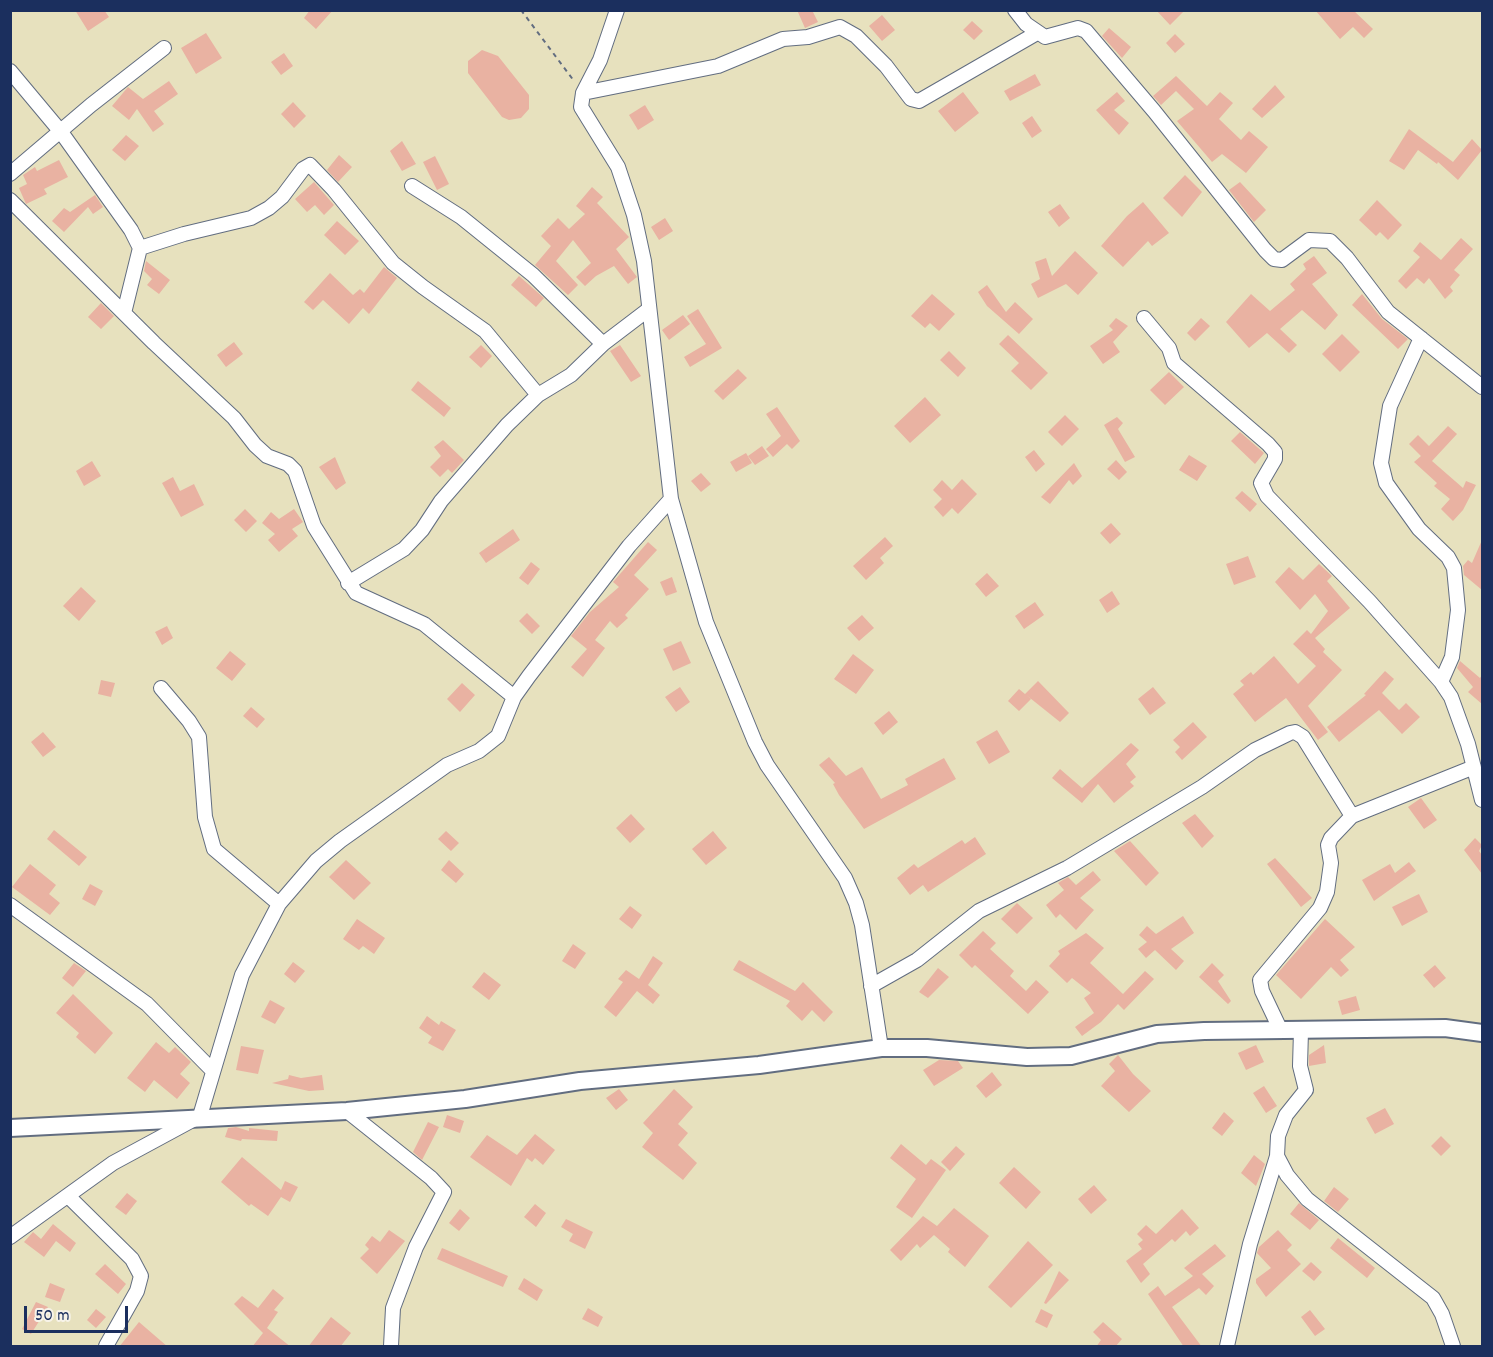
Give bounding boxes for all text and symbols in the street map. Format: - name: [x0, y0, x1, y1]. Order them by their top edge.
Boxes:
- scale bar: [27, 1294, 130, 1332]
- text: 50 m: [35, 1304, 70, 1329]

